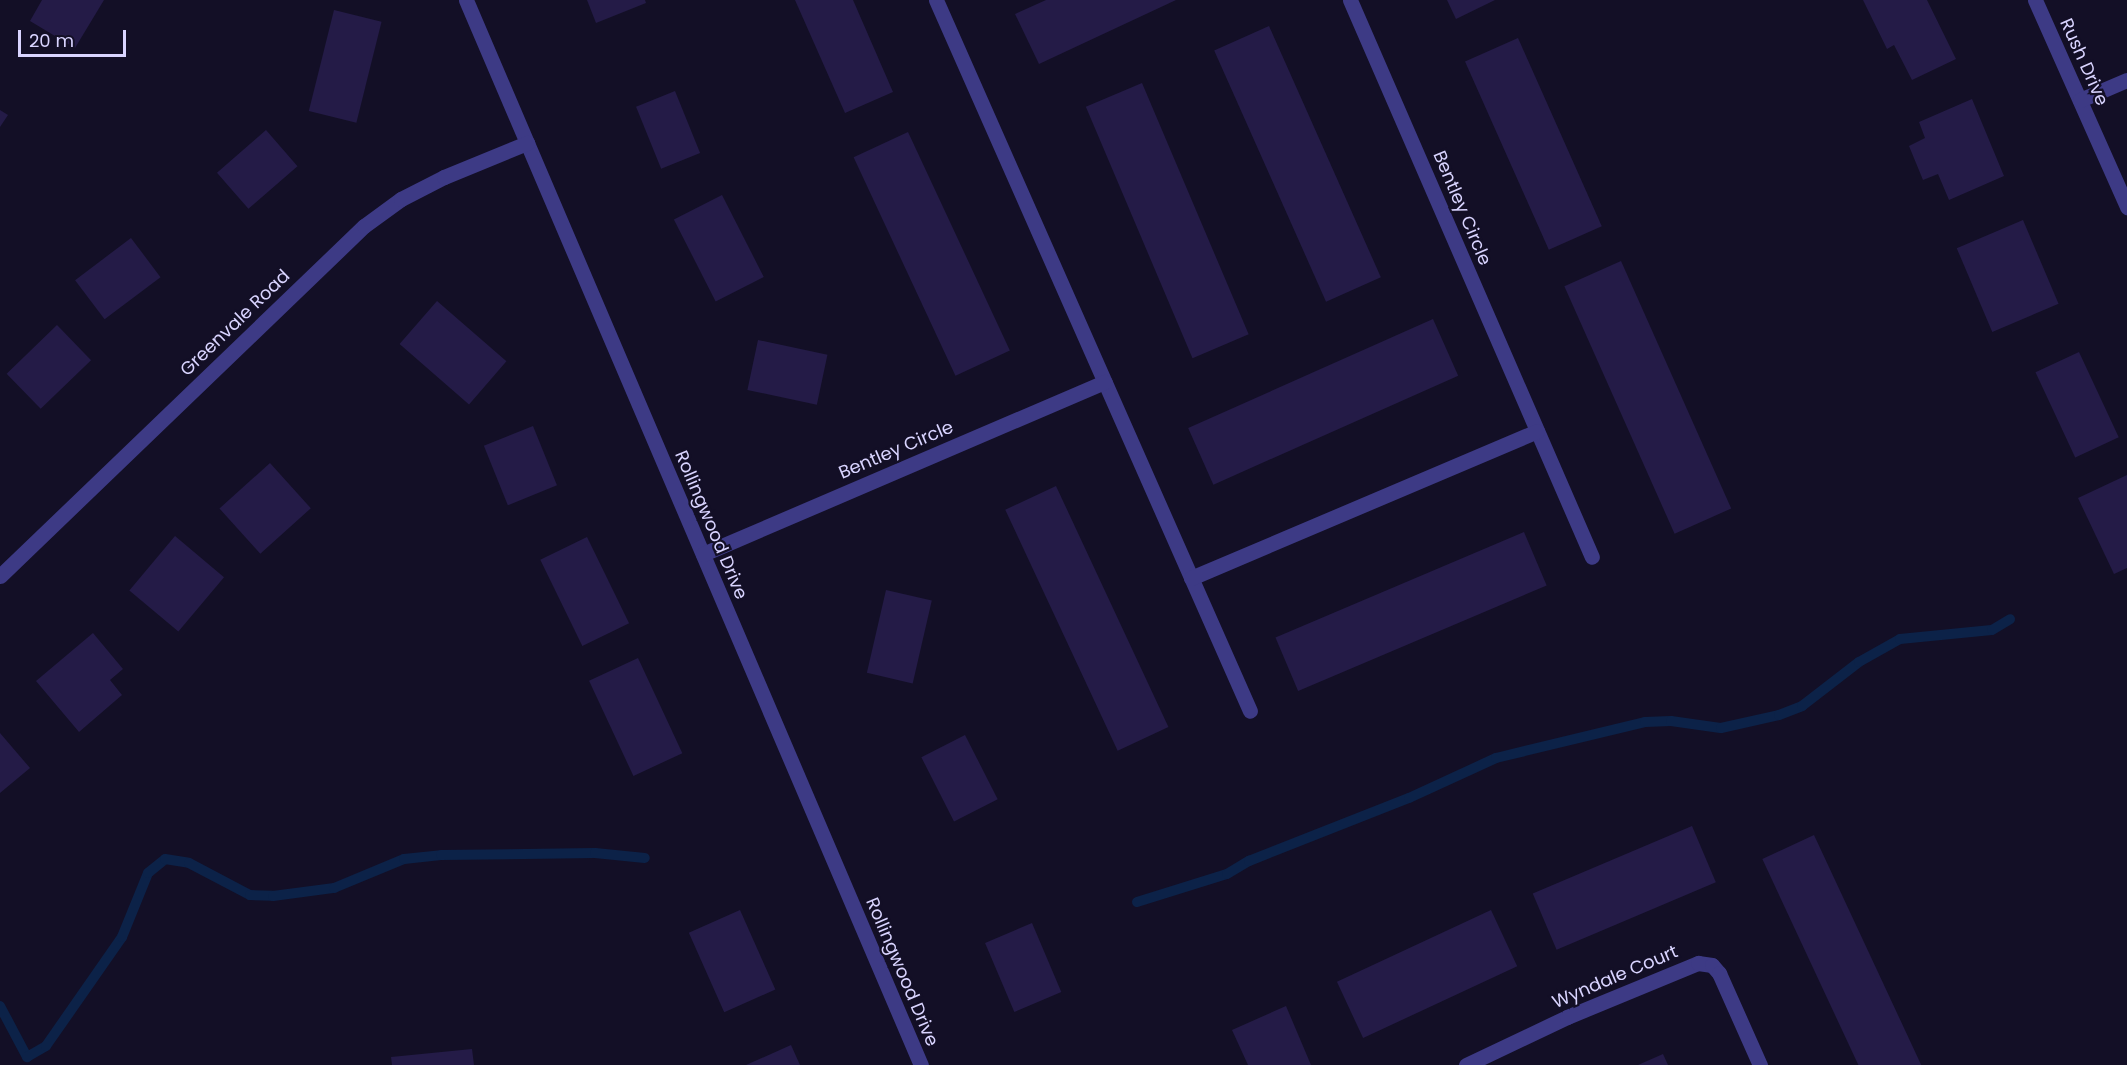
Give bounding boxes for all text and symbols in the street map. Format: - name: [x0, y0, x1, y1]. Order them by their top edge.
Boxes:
- street label: Rush Drive: [2055, 15, 2113, 109]
- scale bar: [21, 18, 129, 56]
- text: 20 m: [29, 28, 74, 53]
- street label: Bentley Circle: [1428, 147, 1496, 269]
- street label: Greenvale Road: [176, 265, 294, 381]
- street label: Bentley Circle: [835, 416, 957, 484]
- street label: Rollingwood Drive: [670, 447, 752, 603]
- street label: Rollingwood Drive: [861, 894, 943, 1050]
- street label: Wyndale Court: [1549, 941, 1681, 1013]

